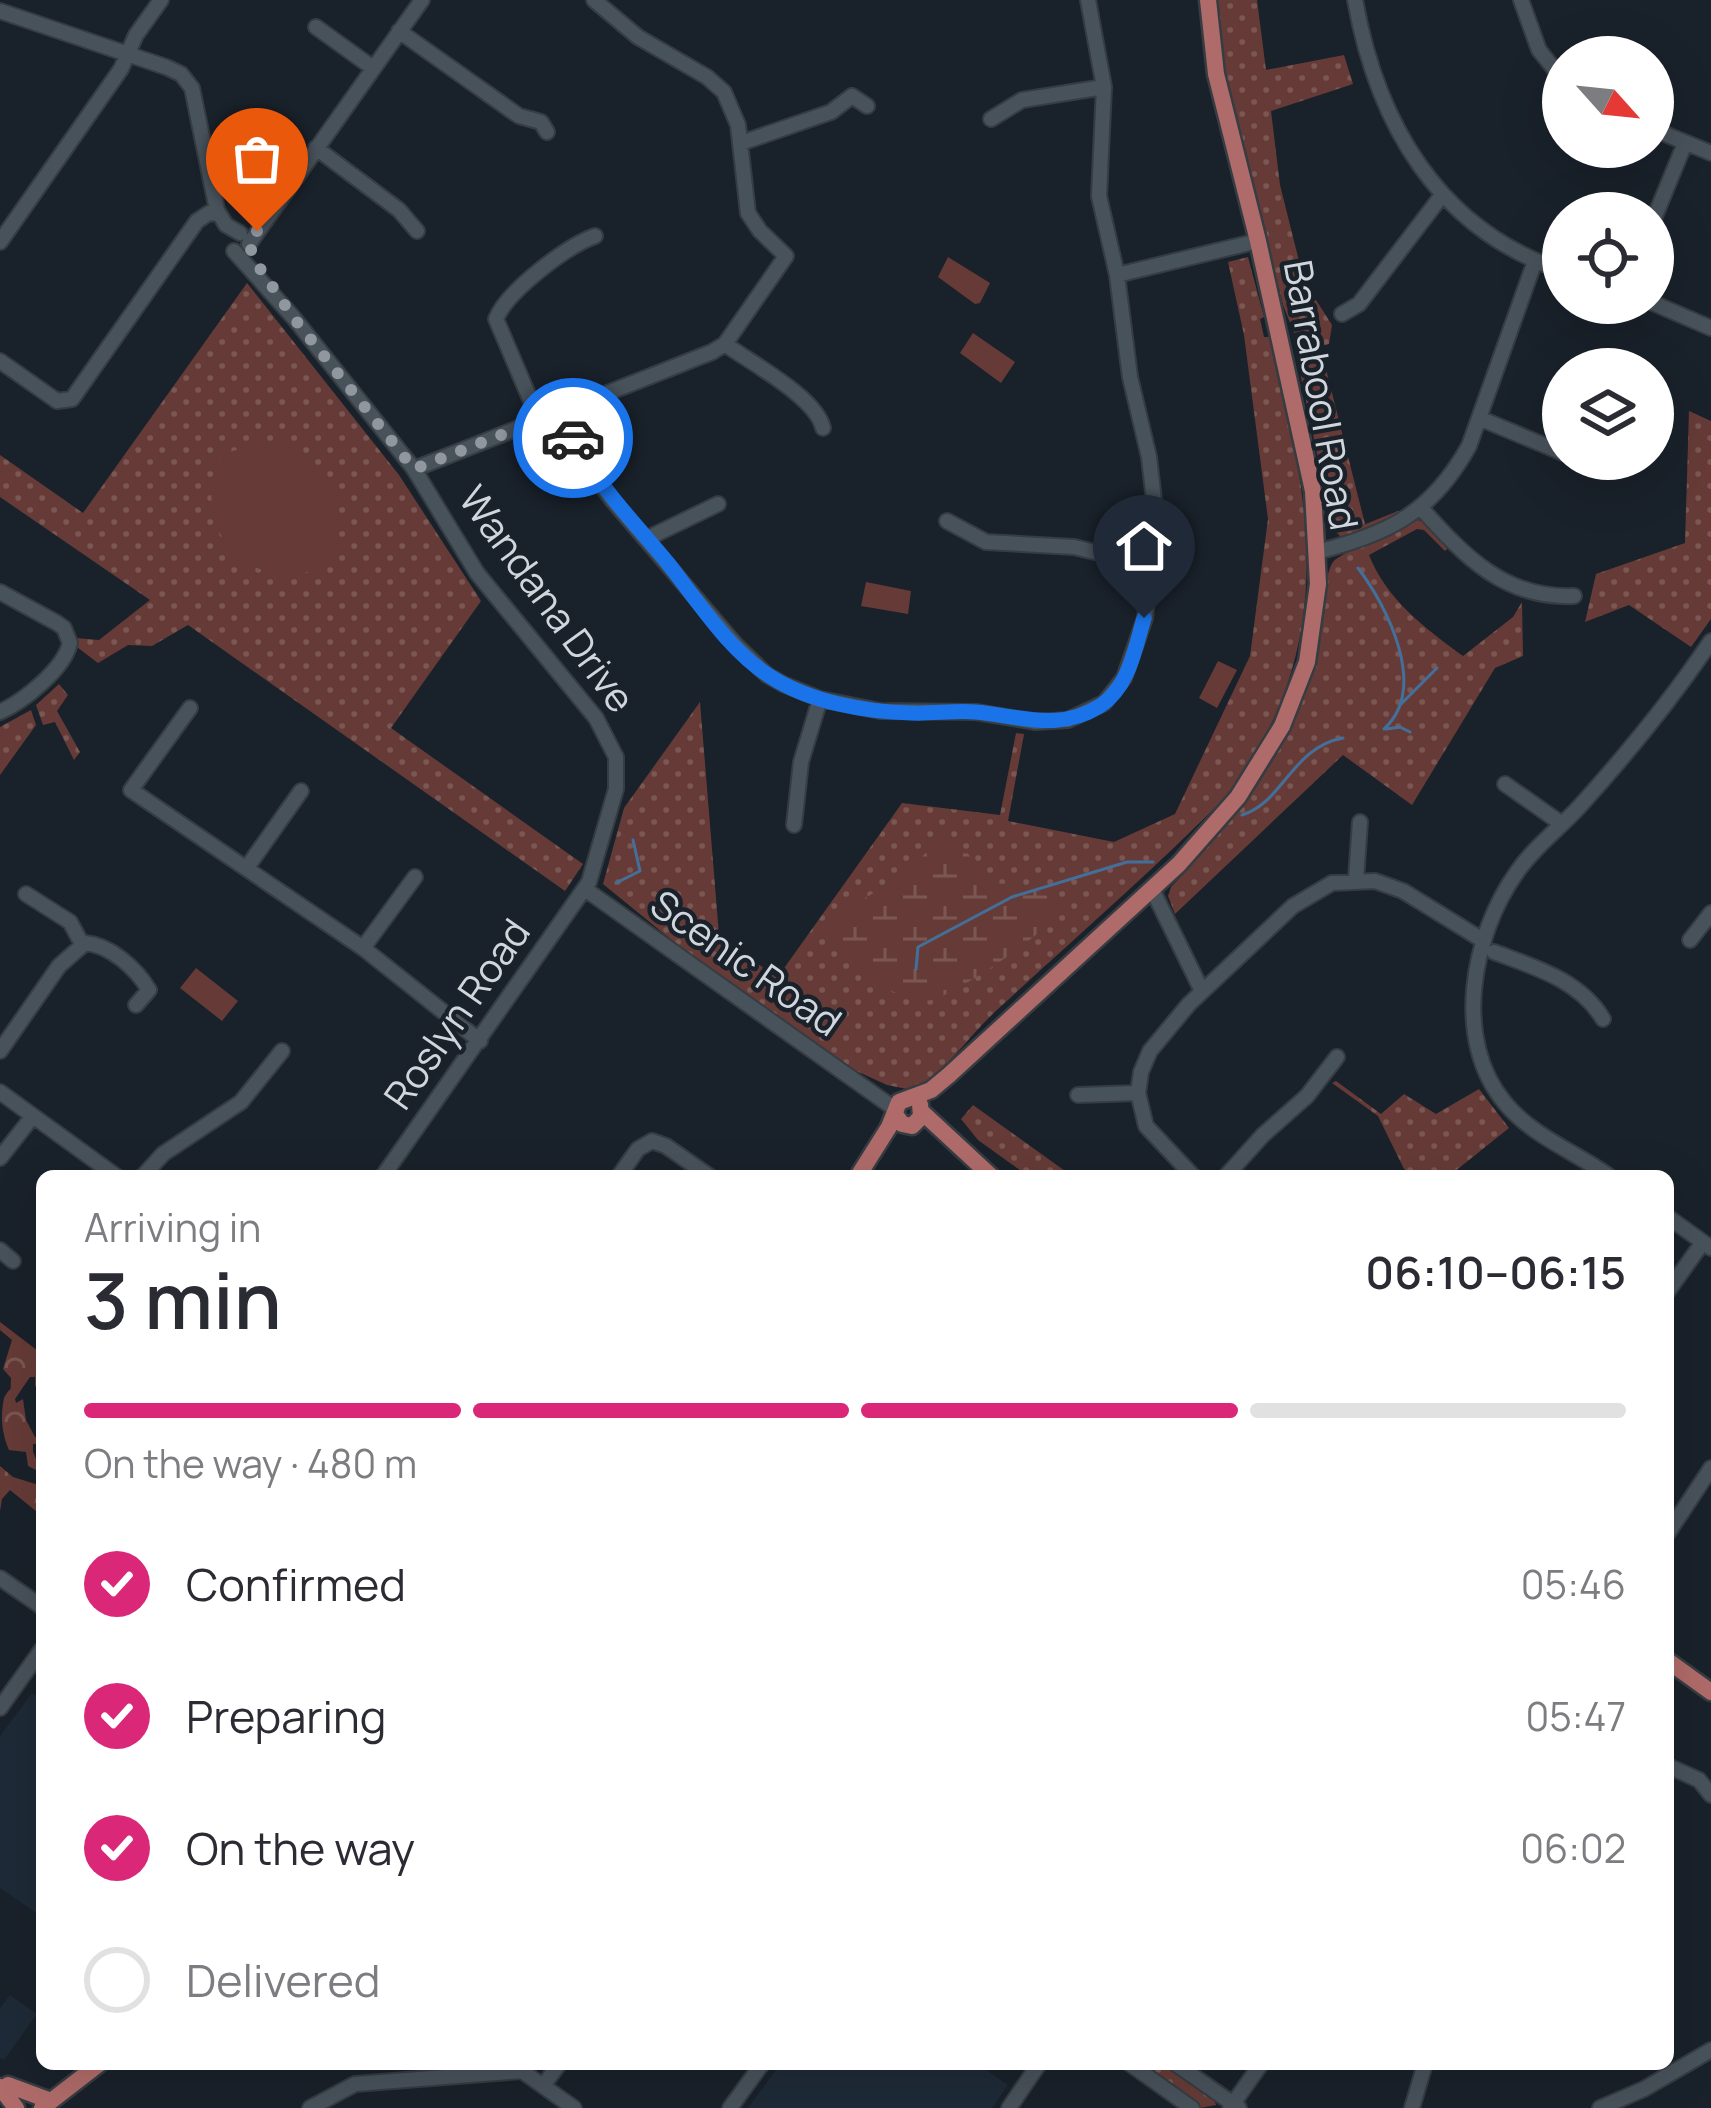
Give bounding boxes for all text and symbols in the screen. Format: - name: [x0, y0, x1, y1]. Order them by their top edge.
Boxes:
- north arrow: [1542, 36, 1674, 168]
- map controls: [1542, 36, 1674, 480]
- pin: [206, 108, 308, 231]
- icon: bag: [224, 126, 290, 192]
- button: locate: [1542, 192, 1674, 324]
- street label: Barrabool Road: [1272, 256, 1372, 534]
- button: layers: [1542, 348, 1674, 480]
- courier: [513, 378, 633, 498]
- icon: car: [540, 405, 606, 471]
- street label: Wandana Drive: [447, 474, 648, 723]
- pin: [1093, 495, 1195, 618]
- icon: home: [1111, 513, 1177, 579]
- street label: Scenic Road: [640, 877, 853, 1048]
- street label: Roslyn Road: [371, 907, 542, 1119]
- text: Arriving in: [84, 1200, 261, 1254]
- text: 06:10–06:15: [1365, 1241, 1626, 1303]
- text: 3 min: [84, 1246, 282, 1352]
- text: On the way · 480 m: [84, 1436, 417, 1490]
- icon: check: [84, 1551, 150, 1617]
- text: Confirmed: [186, 1553, 406, 1615]
- text: 05:46: [1521, 1557, 1626, 1611]
- icon: check: [84, 1683, 150, 1749]
- text: Preparing: [186, 1685, 386, 1747]
- text: 05:47: [1525, 1689, 1626, 1743]
- icon: check: [84, 1815, 150, 1881]
- text: On the way: [186, 1817, 415, 1879]
- text: 06:02: [1520, 1821, 1626, 1875]
- text: Delivered: [186, 1949, 381, 2011]

